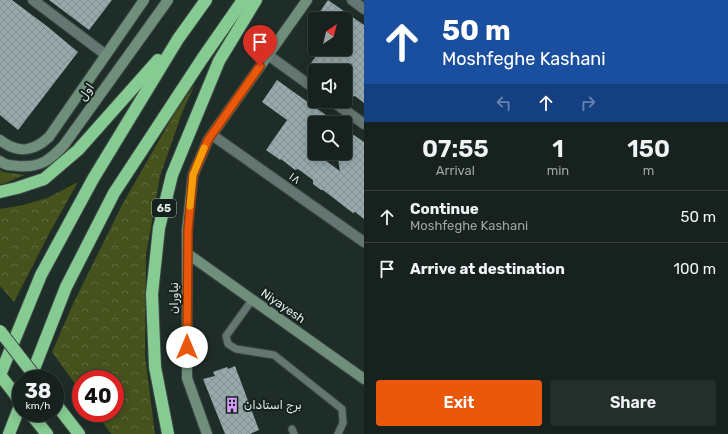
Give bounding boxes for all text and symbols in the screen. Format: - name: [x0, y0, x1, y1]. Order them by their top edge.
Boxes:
- north arrow: [308, 12, 352, 56]
- map controls: [308, 12, 352, 160]
- text: 50 m: [442, 14, 511, 47]
- icon: ahead: [376, 16, 428, 68]
- pin: [243, 25, 277, 66]
- icon: arrive: [249, 31, 271, 53]
- text: Moshfeghe Kashani: [442, 48, 606, 70]
- button: sound: [308, 64, 352, 108]
- street label: اول: [75, 81, 98, 104]
- icon: left: [493, 92, 515, 114]
- icon: ahead: [535, 92, 557, 114]
- icon: right: [577, 92, 599, 114]
- button: search: [308, 116, 352, 160]
- text: 07:55: [422, 135, 489, 163]
- text: 1: [552, 135, 564, 163]
- text: 150: [627, 135, 670, 163]
- text: Arrival: [436, 163, 475, 178]
- text: min: [547, 163, 569, 178]
- text: m: [643, 163, 654, 178]
- street label: ۱۸: [286, 169, 304, 187]
- road number: 65: [152, 199, 176, 217]
- text: Continue: [410, 200, 479, 218]
- icon: ahead: [376, 206, 398, 228]
- text: 50 m: [681, 208, 716, 226]
- text: Moshfeghe Kashani: [410, 218, 528, 233]
- icon: arrive: [376, 258, 398, 280]
- text: Arrive at destination: [410, 260, 565, 278]
- text: 100 m: [674, 260, 716, 278]
- street label: نیاوران: [167, 282, 182, 314]
- street label: Niyayesh: [258, 286, 308, 326]
- position arrow: [166, 326, 208, 368]
- speed limit sign: 40: [72, 370, 124, 422]
- text: 38: [25, 379, 51, 403]
- button: Exit: [376, 380, 542, 426]
- button: Share: [550, 380, 716, 426]
- building icon: برج استادان: [223, 396, 241, 414]
- place label: برج استادان: [244, 398, 302, 414]
- text: km/h: [26, 400, 50, 412]

